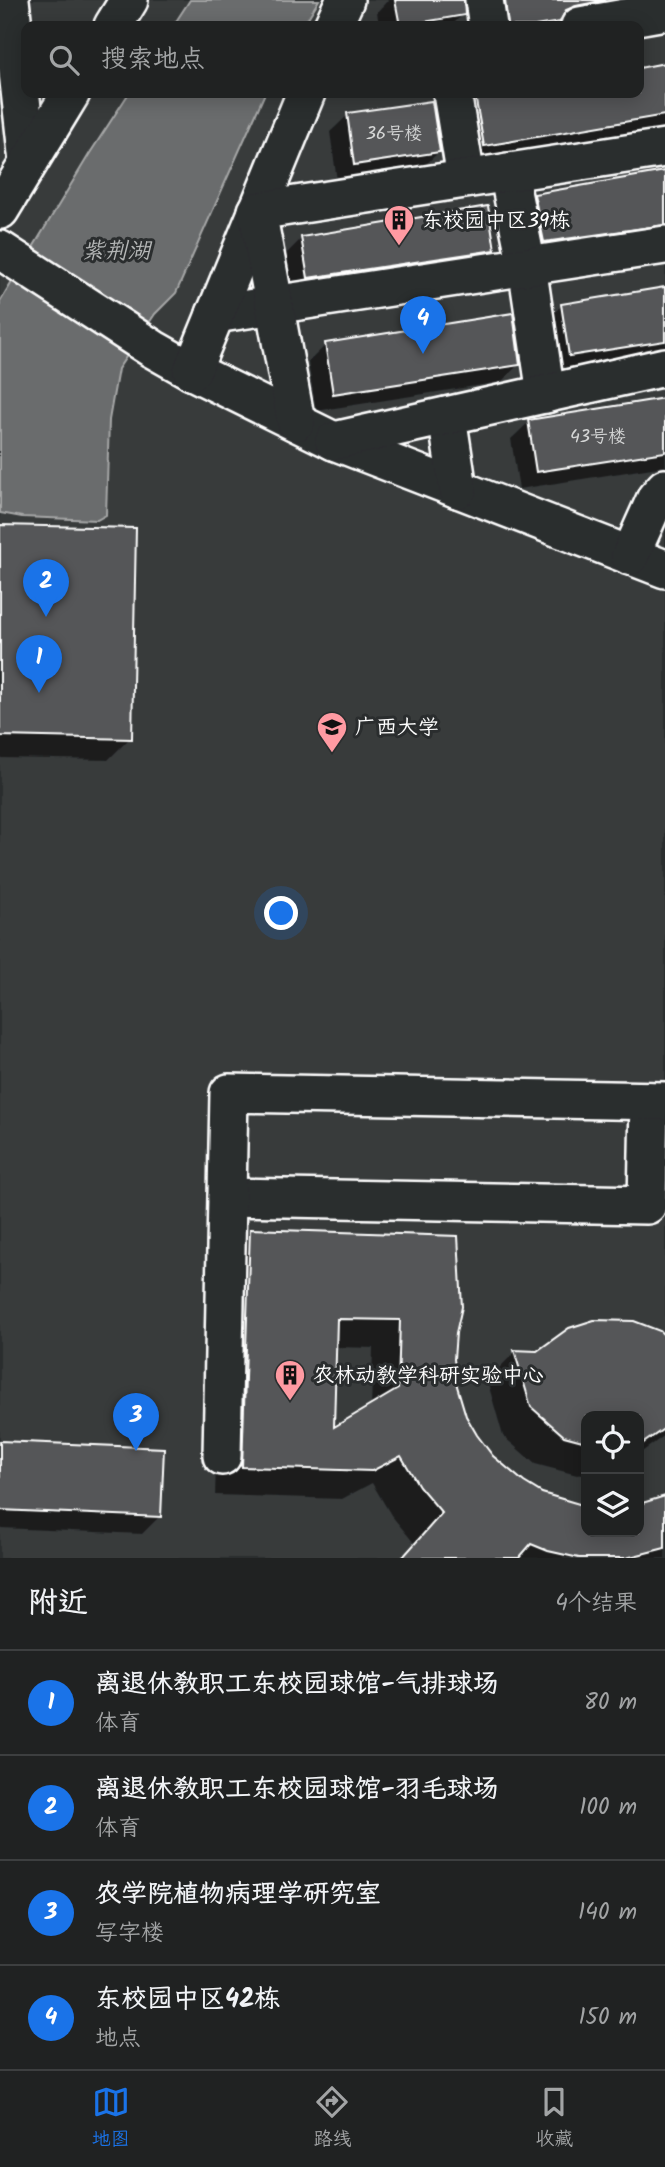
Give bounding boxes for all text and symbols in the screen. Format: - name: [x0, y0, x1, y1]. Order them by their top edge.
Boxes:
- search box: [21, 21, 644, 98]
- text: 搜索地点: [101, 39, 205, 81]
- icon: search: [45, 41, 83, 79]
- house number: 36号楼: [366, 120, 422, 149]
- building icon: 东校园中区39栋: [382, 203, 416, 247]
- place label: 东校园中区39栋: [422, 205, 570, 238]
- water label: 紫荆湖: [82, 234, 153, 270]
- pin: 4: [400, 296, 446, 354]
- house number: 43号楼: [570, 423, 626, 452]
- pin: 2: [23, 559, 69, 617]
- pin: 1: [16, 635, 62, 693]
- school or university icon: 广西大学: [315, 710, 349, 754]
- place label: 广西大学: [355, 712, 439, 745]
- your location: [264, 896, 298, 930]
- building icon: 农林动教学科研实验中心: [273, 1358, 307, 1402]
- place label: 农林动教学科研实验中心: [313, 1360, 544, 1393]
- pin: 3: [113, 1393, 159, 1451]
- map controls: [581, 1411, 644, 1537]
- button: locate: [581, 1411, 644, 1474]
- button: layers: [581, 1474, 644, 1537]
- text: 附近: [28, 1580, 88, 1628]
- text: 4个结果: [555, 1586, 637, 1622]
- text: 离退休教职工东校园球馆-气排球场: [95, 1664, 499, 1706]
- text: 1: [48, 1685, 54, 1721]
- text: 80 m: [584, 1685, 637, 1721]
- text: 体育: [95, 1706, 141, 1742]
- text: 离退休教职工东校园球馆-羽毛球场: [95, 1769, 499, 1811]
- text: 2: [44, 1790, 58, 1826]
- text: 100 m: [579, 1790, 637, 1826]
- text: 体育: [95, 1811, 141, 1847]
- text: 农学院植物病理学研究室: [95, 1874, 381, 1916]
- text: 3: [45, 1895, 57, 1931]
- text: 140 m: [578, 1895, 637, 1931]
- text: 写字楼: [95, 1916, 164, 1952]
- text: 东校园中区42栋: [95, 1979, 280, 2021]
- text: 4: [45, 2000, 57, 2036]
- text: 150 m: [578, 2000, 637, 2036]
- text: 地点: [95, 2021, 141, 2057]
- tab: 地图: [92, 2083, 130, 2155]
- tab: 路线: [313, 2083, 351, 2155]
- tab: 收藏: [535, 2083, 573, 2155]

